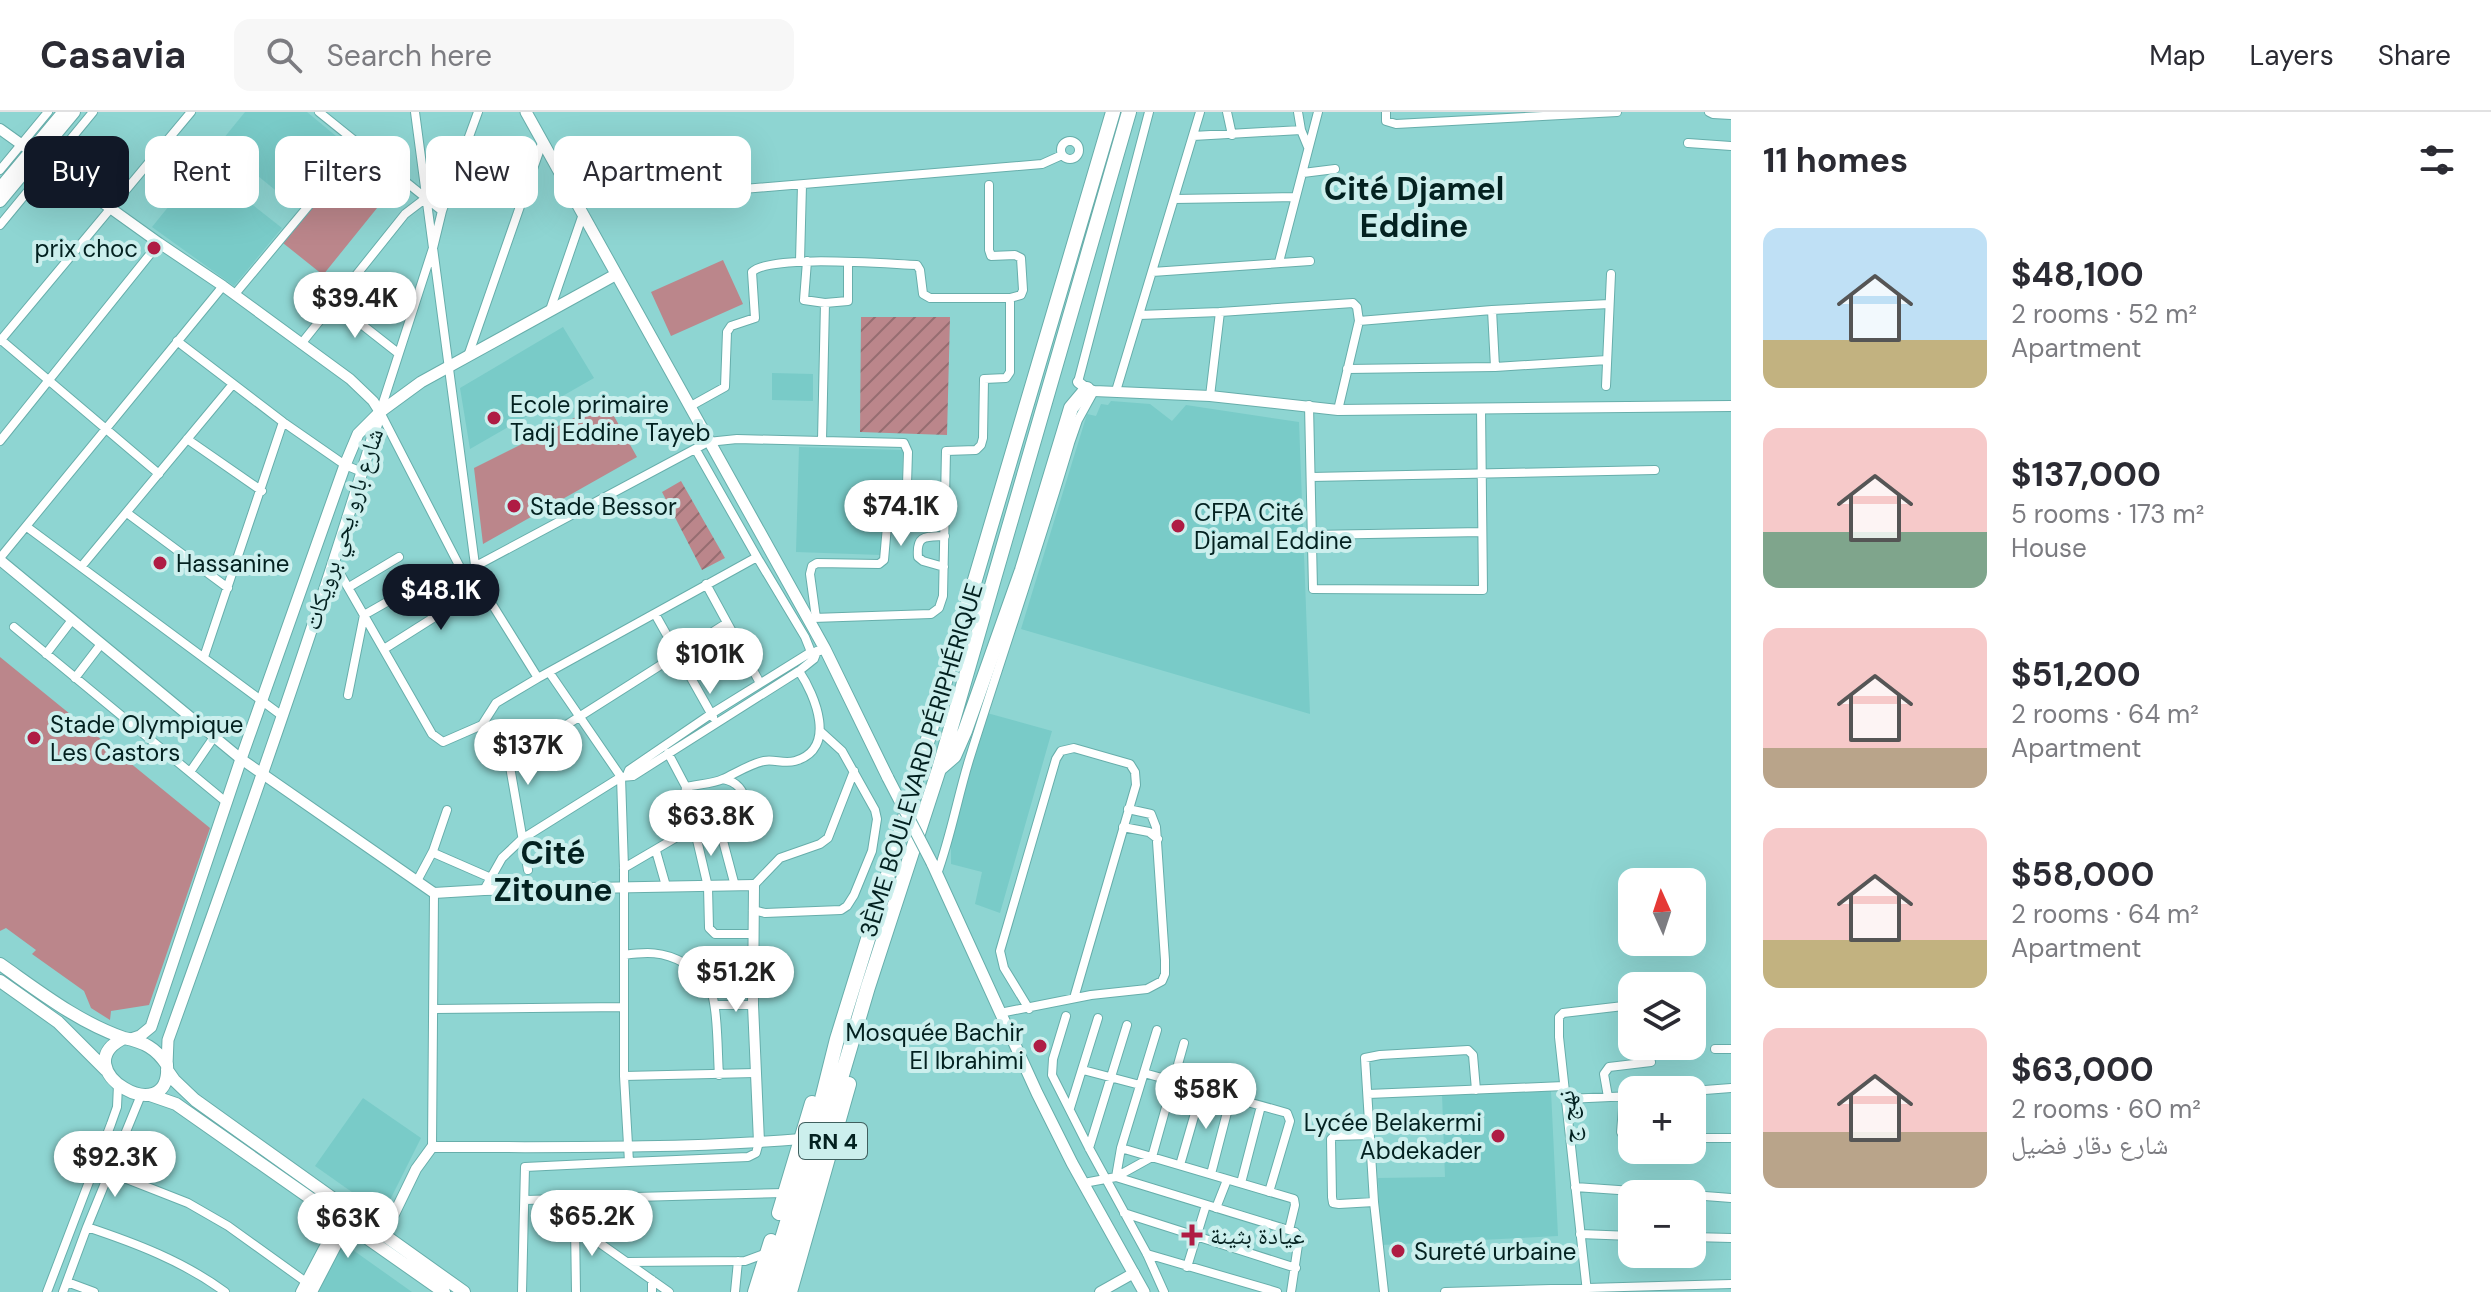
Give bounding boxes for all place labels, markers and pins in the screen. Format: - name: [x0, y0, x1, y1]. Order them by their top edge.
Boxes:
- place label: prix choc: [35, 233, 138, 264]
- marker: prix choc: [145, 239, 163, 257]
- pin: $39.4K: [290, 272, 420, 340]
- place label: Ecole primaire Tadj Eddine Tayeb: [510, 389, 710, 448]
- marker: Ecole primaire Tadj Eddine Tayeb: [485, 409, 503, 427]
- pin: $74.1K: [836, 480, 966, 548]
- place label: Stade Bessor: [530, 491, 677, 522]
- marker: Stade Bessor: [505, 497, 523, 515]
- place label: CFPA Cité Djamal Eddine: [1194, 497, 1352, 556]
- marker: CFPA Cité Djamal Eddine: [1169, 517, 1187, 535]
- place label: Hassanine: [176, 548, 290, 579]
- marker: Hassanine: [151, 554, 169, 572]
- pin: $48.1K: [376, 564, 506, 632]
- pin: $101K: [654, 628, 766, 696]
- place label: Stade Olympique Les Castors: [50, 709, 243, 768]
- pin: $137K: [472, 719, 584, 787]
- marker: Stade Olympique Les Castors: [25, 729, 43, 747]
- pin: $63.8K: [646, 790, 776, 858]
- pin: $51.2K: [671, 946, 801, 1014]
- place label: Mosquée Bachir El Ibrahimi: [845, 1017, 1024, 1076]
- marker: Mosquée Bachir El Ibrahimi: [1031, 1037, 1049, 1055]
- pin: $58K: [1159, 1063, 1253, 1131]
- place label: Lycée Belakermi Abdekader: [1304, 1107, 1482, 1166]
- marker: Lycée Belakermi Abdekader: [1489, 1127, 1507, 1145]
- pin: $92.3K: [50, 1131, 180, 1199]
- pin: $65.2K: [527, 1190, 657, 1258]
- pin: $63K: [301, 1192, 395, 1260]
- place label: عيادة بثينة: [1210, 1220, 1305, 1251]
- marker: عيادة بثينة: [1181, 1224, 1203, 1246]
- place label: Sureté urbaine: [1414, 1236, 1576, 1267]
- marker: Sureté urbaine: [1389, 1242, 1407, 1260]

